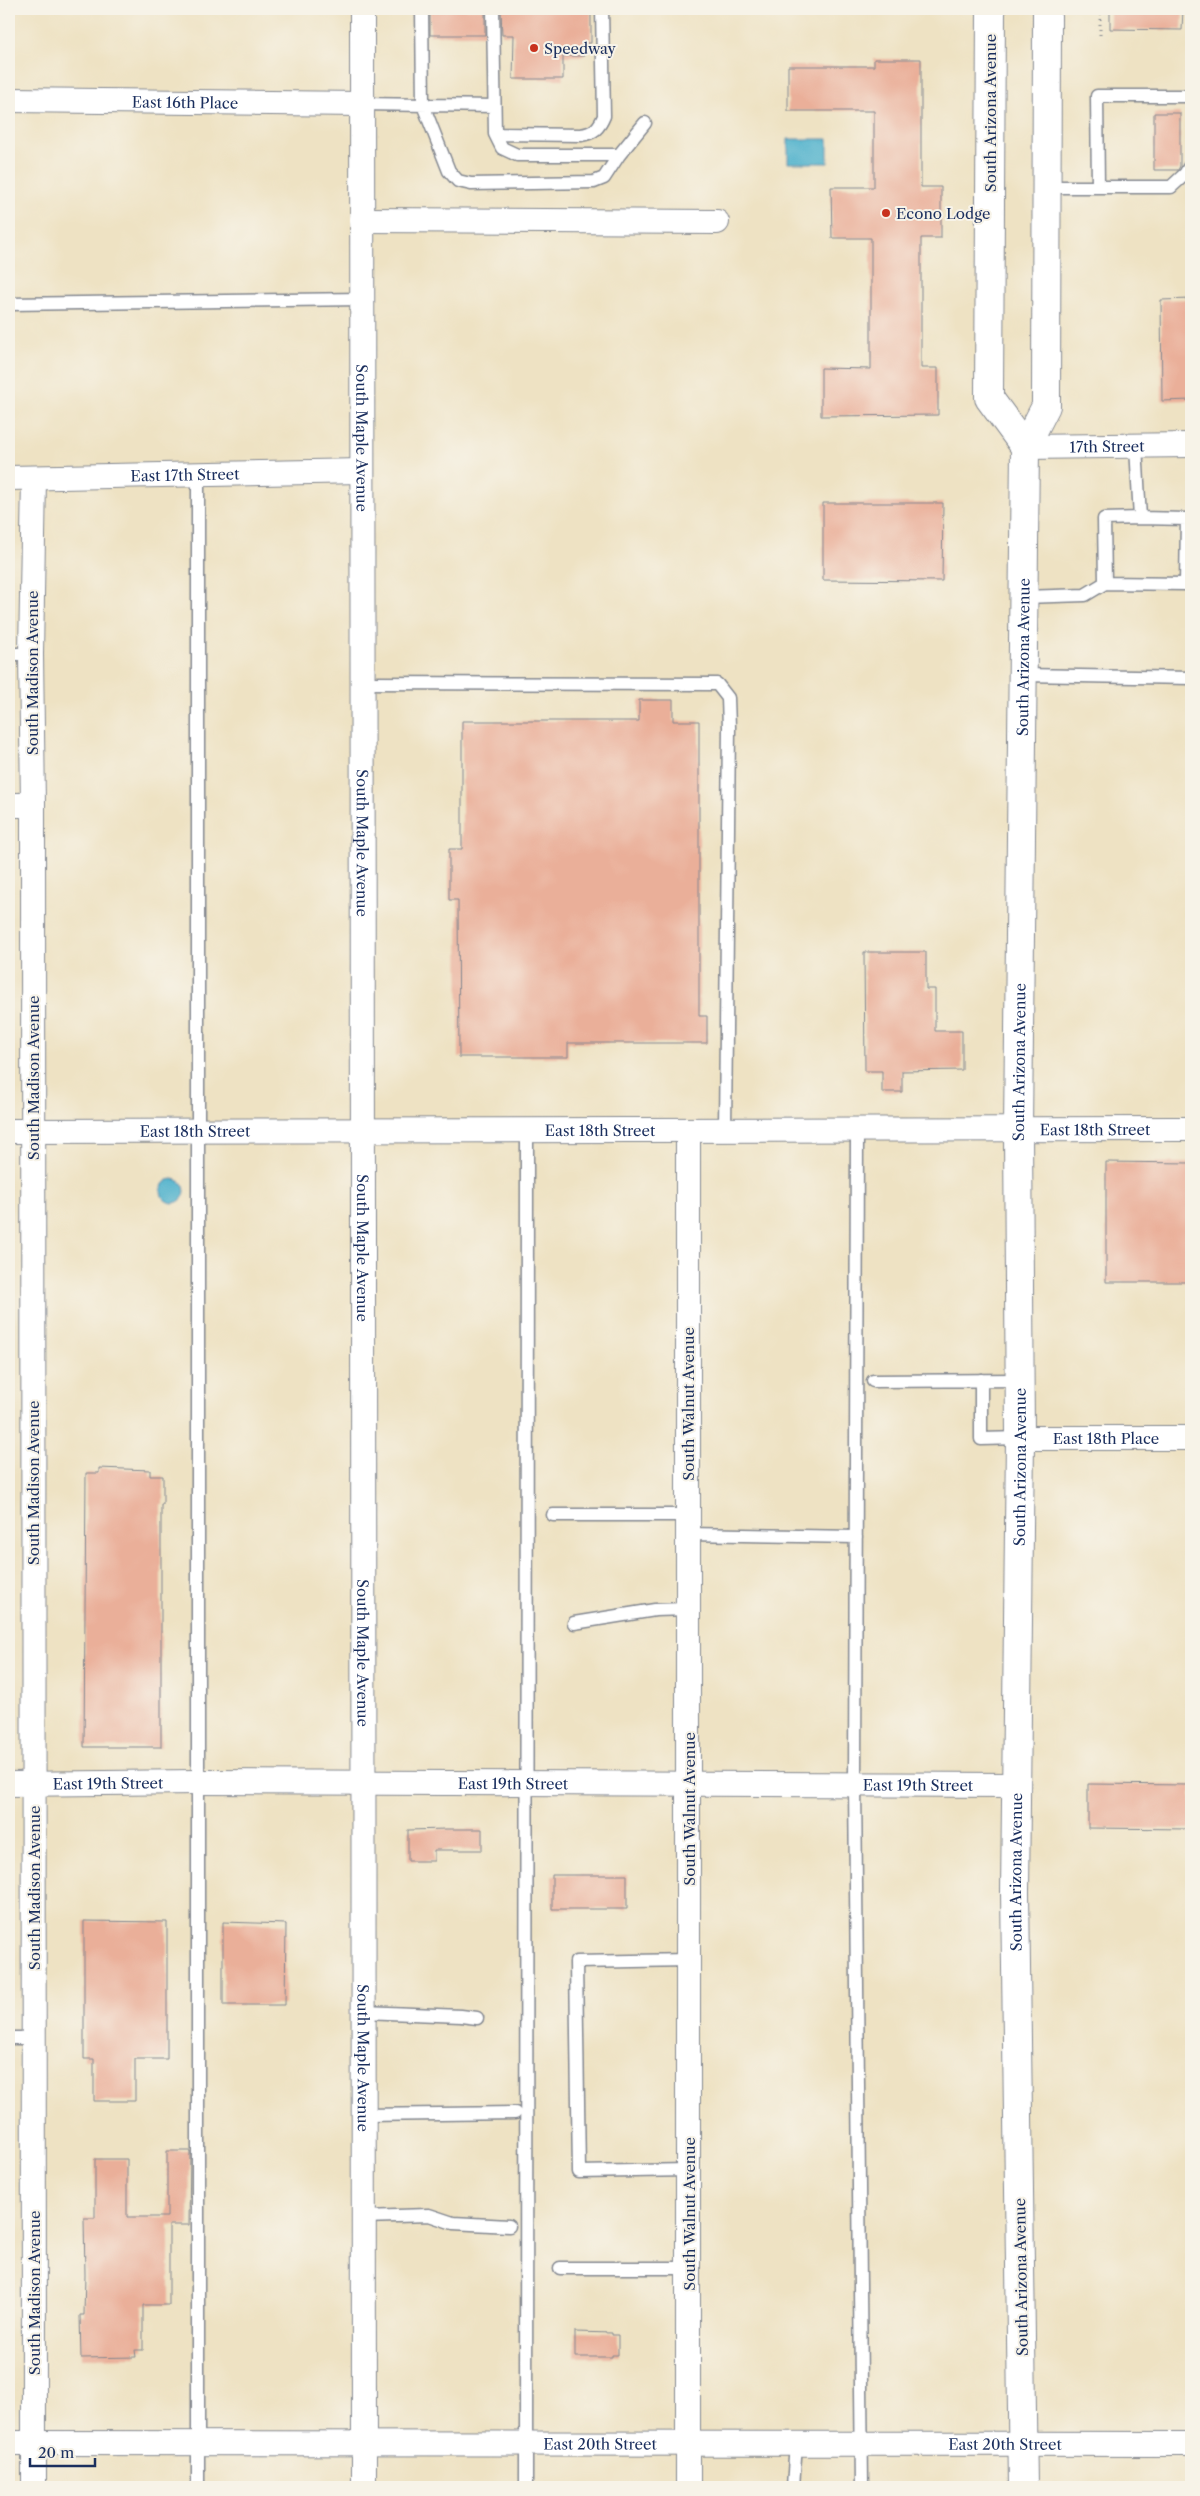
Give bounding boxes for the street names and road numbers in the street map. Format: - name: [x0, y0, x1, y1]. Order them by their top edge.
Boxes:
- street label: South Arizona Avenue: [981, 34, 1000, 192]
- street label: East 16th Place: [132, 92, 238, 112]
- street label: South Maple Avenue: [353, 364, 372, 512]
- street label: 17th Street: [1069, 436, 1145, 456]
- street label: East 17th Street: [130, 464, 240, 485]
- street label: South Arizona Avenue: [1013, 578, 1033, 736]
- street label: South Madison Avenue: [23, 591, 42, 755]
- street label: South Maple Avenue: [353, 769, 372, 917]
- street label: South Arizona Avenue: [1008, 983, 1029, 1141]
- street label: South Madison Avenue: [24, 996, 43, 1160]
- street label: East 18th Street: [545, 1120, 656, 1140]
- street label: East 18th Street: [1040, 1120, 1151, 1139]
- street label: East 18th Street: [140, 1121, 251, 1140]
- street label: South Maple Avenue: [353, 1174, 373, 1322]
- street label: South Walnut Avenue: [679, 1327, 698, 1481]
- street label: South Arizona Avenue: [1009, 1388, 1030, 1546]
- street label: South Madison Avenue: [24, 1401, 43, 1565]
- street label: East 18th Place: [1053, 1429, 1159, 1448]
- street label: South Maple Avenue: [354, 1579, 373, 1727]
- street label: South Walnut Avenue: [680, 1732, 699, 1886]
- street label: East 19th Street: [53, 1773, 164, 1793]
- street label: East 19th Street: [458, 1773, 569, 1793]
- street label: East 19th Street: [863, 1775, 974, 1794]
- street label: South Arizona Avenue: [1005, 1793, 1026, 1951]
- street label: South Madison Avenue: [25, 1806, 44, 1970]
- street label: South Maple Avenue: [354, 1984, 373, 2132]
- street label: South Walnut Avenue: [680, 2137, 699, 2291]
- street label: South Arizona Avenue: [1010, 2198, 1032, 2356]
- street label: South Madison Avenue: [25, 2211, 44, 2375]
- street label: East 20th Street: [543, 2434, 657, 2453]
- street label: East 20th Street: [948, 2434, 1062, 2453]

